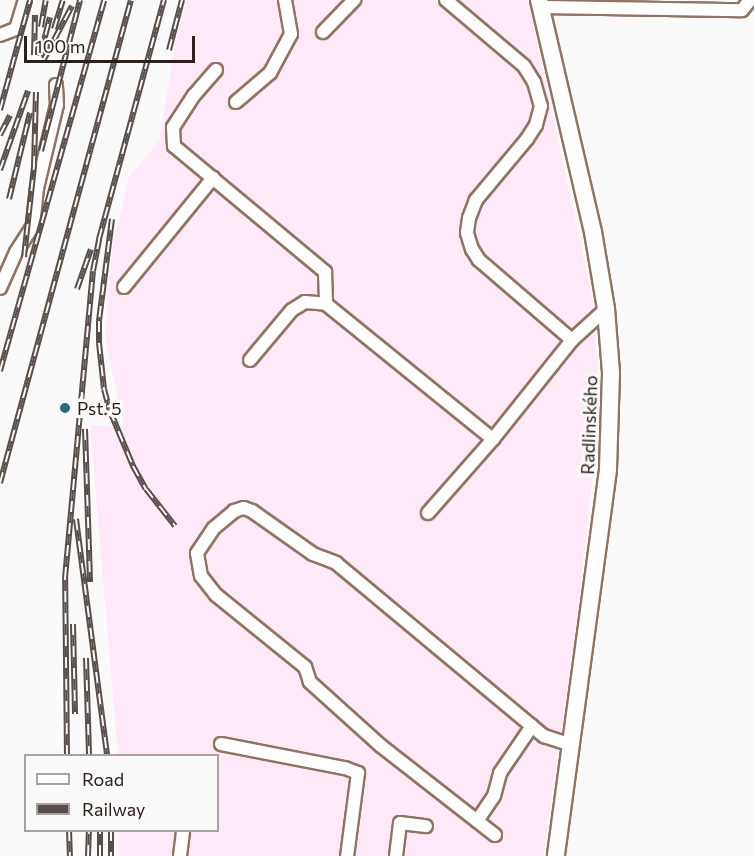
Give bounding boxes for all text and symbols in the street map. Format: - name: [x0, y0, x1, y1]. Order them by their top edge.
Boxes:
- scale bar: [27, 24, 198, 62]
- text: 100 m: [35, 35, 85, 57]
- street label: Radlinského: [576, 375, 602, 475]
- place label: Pst. 5: [77, 397, 122, 419]
- marker: Pst. 5: [58, 401, 72, 415]
- legend: [24, 754, 219, 832]
- text: Road: [82, 768, 124, 790]
- text: Railway: [82, 798, 145, 820]

